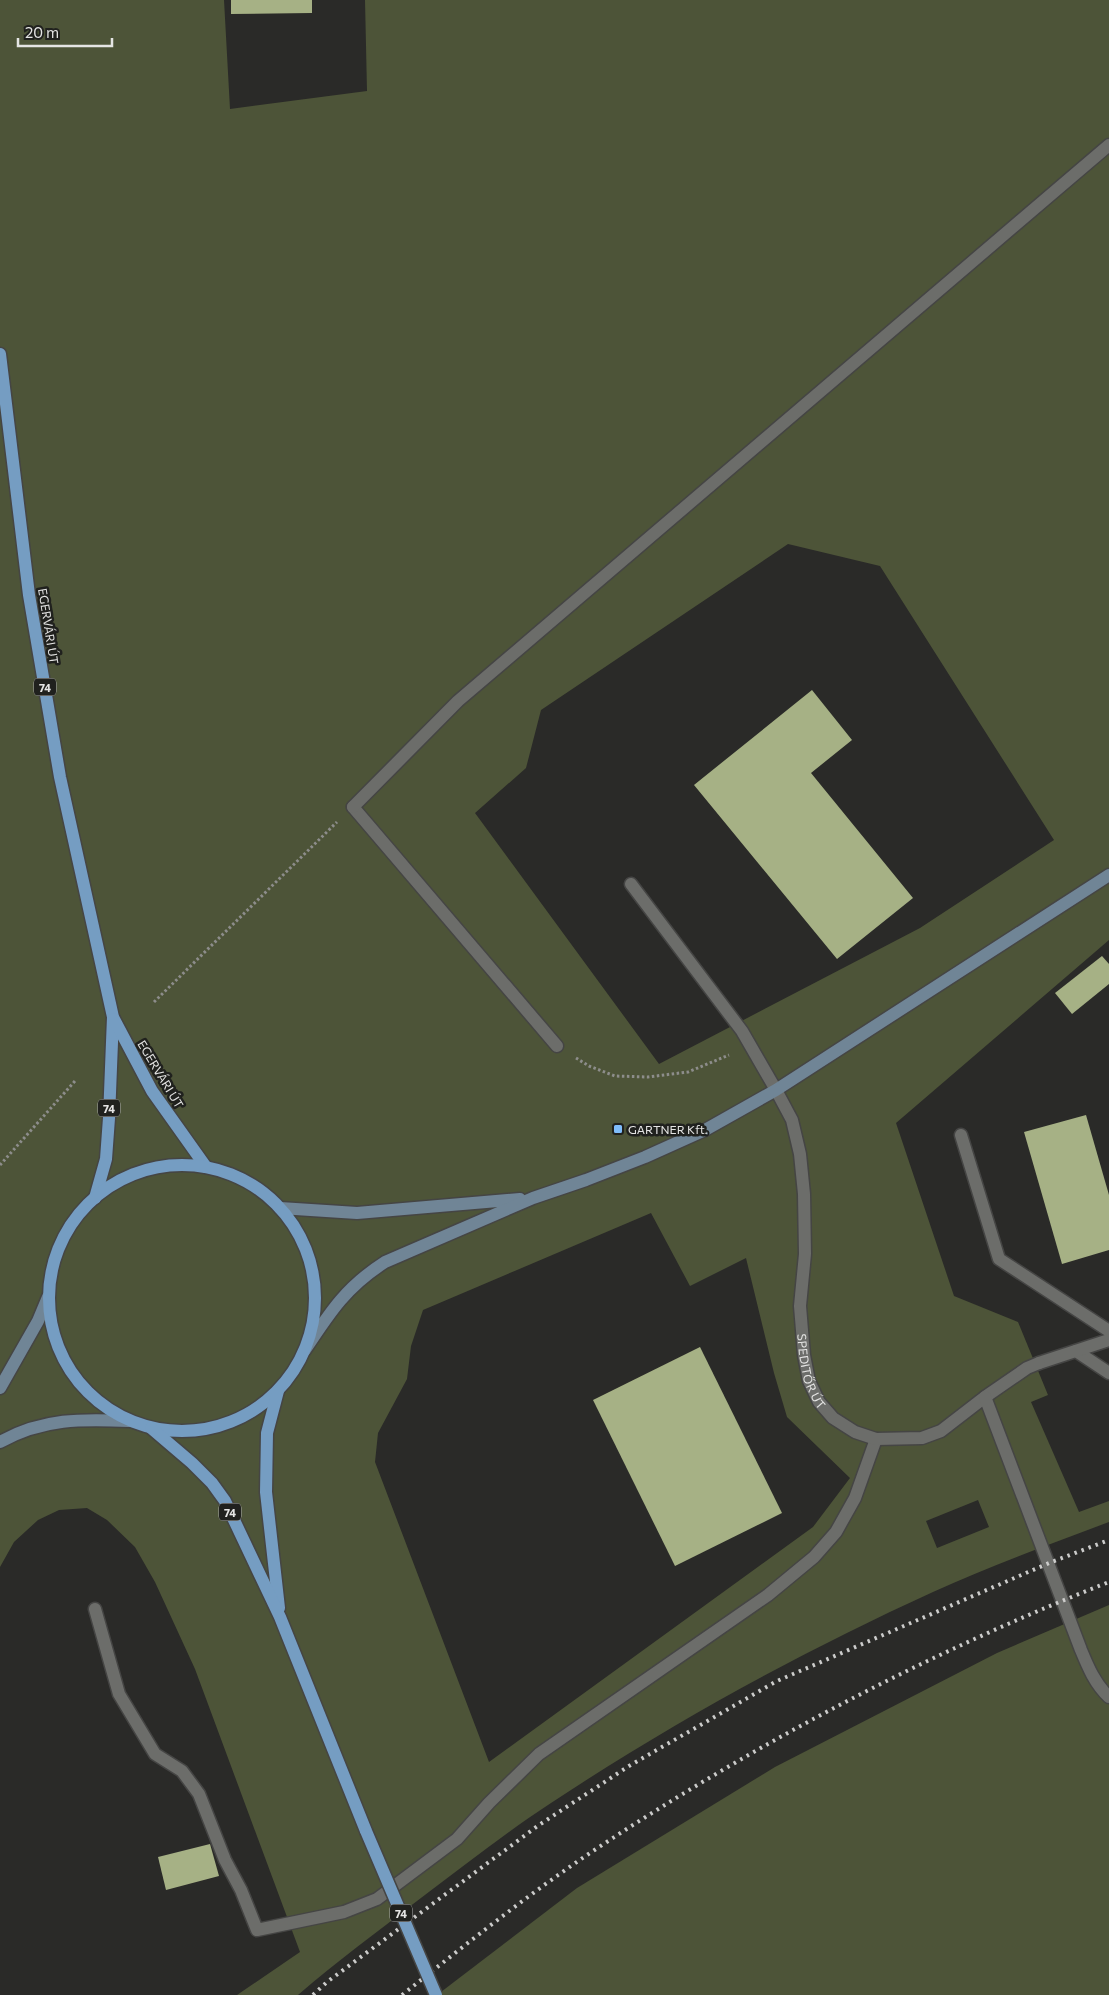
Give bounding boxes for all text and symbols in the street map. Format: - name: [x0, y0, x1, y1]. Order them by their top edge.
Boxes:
- scale bar: [18, 15, 111, 47]
- text: 20 m: [25, 23, 59, 41]
- street label: EGERVÁRI ÚT: [36, 587, 62, 665]
- road number: 74: [34, 679, 56, 696]
- street label: EGERVÁRI ÚT: [135, 1038, 187, 1111]
- road number: 74: [98, 1100, 120, 1116]
- place label: GARTNER Kft.: [628, 1122, 708, 1136]
- marker: GARTNER Kft.: [612, 1123, 624, 1135]
- street label: SPEDITŐR ÚT: [795, 1333, 829, 1412]
- road number: 74: [219, 1504, 241, 1520]
- road number: 74: [390, 1905, 412, 1922]

